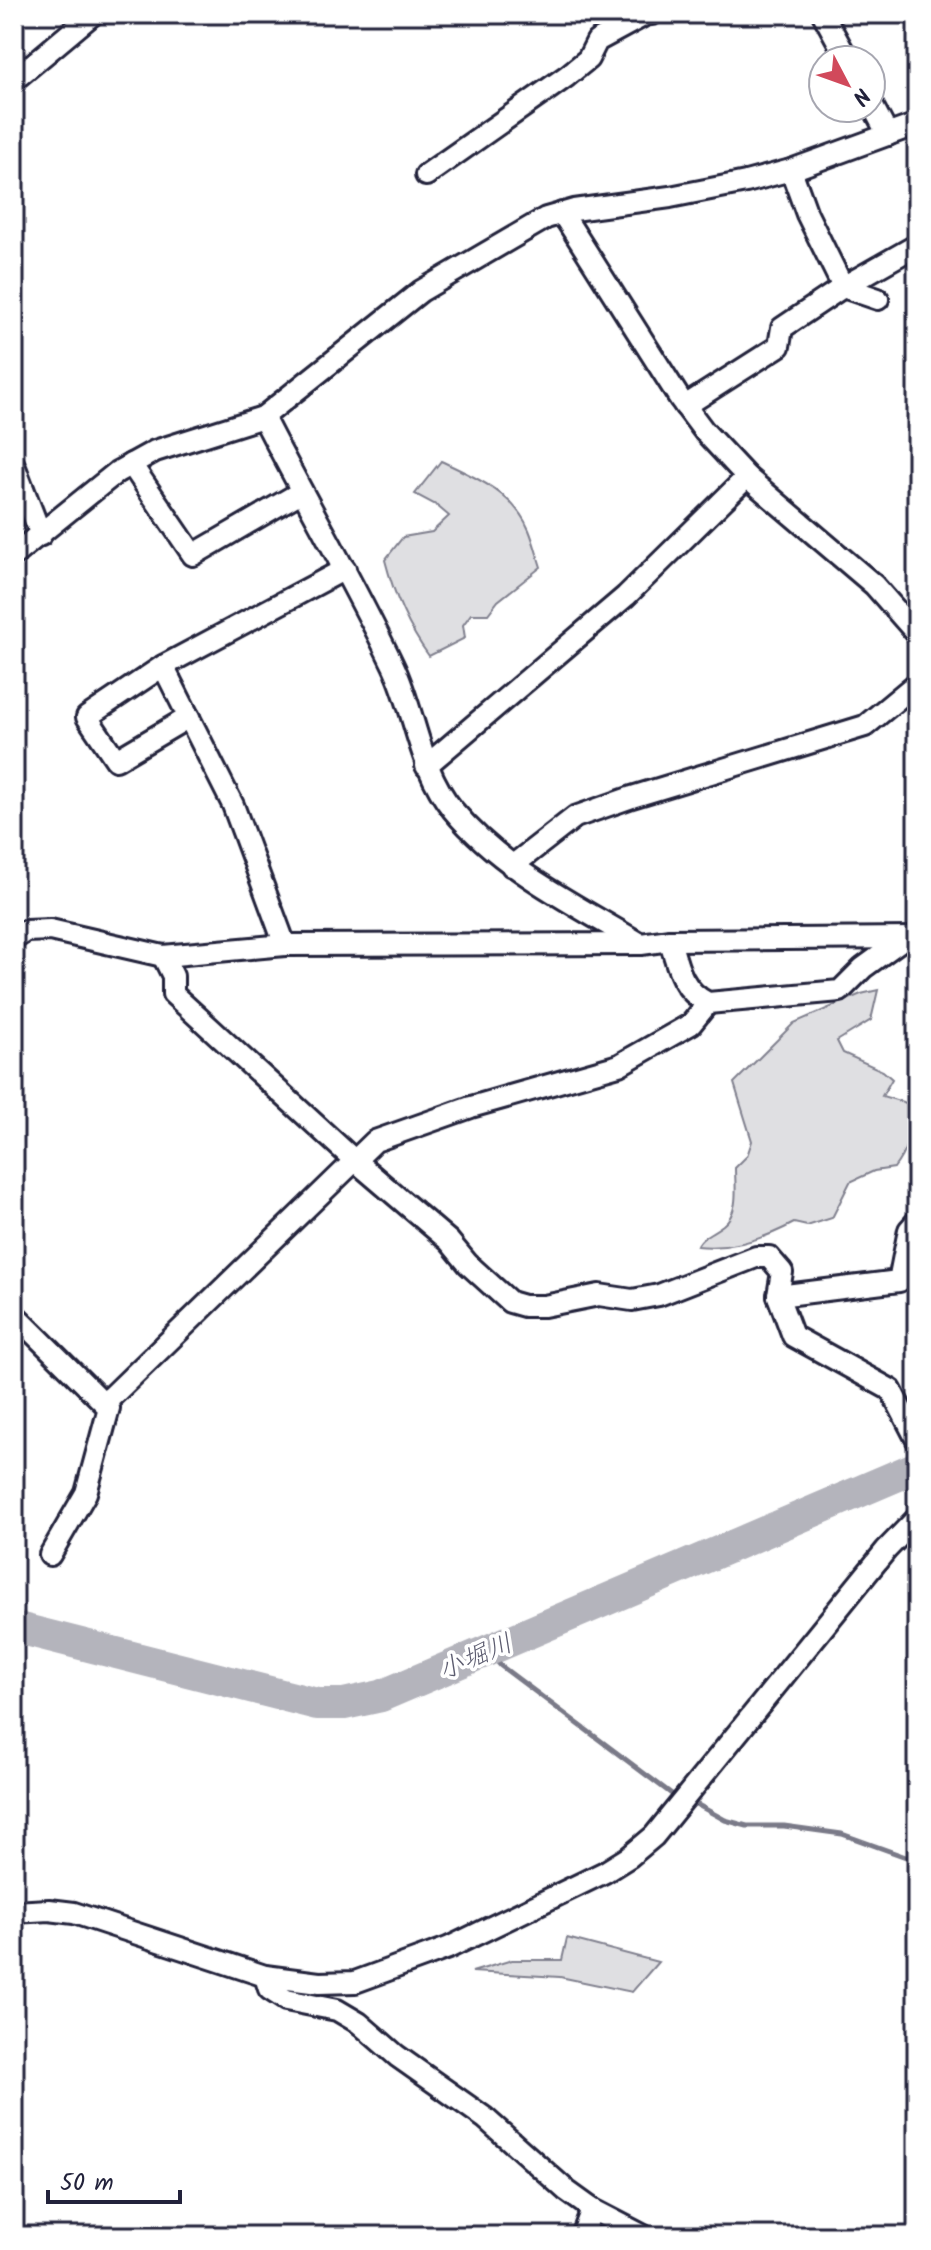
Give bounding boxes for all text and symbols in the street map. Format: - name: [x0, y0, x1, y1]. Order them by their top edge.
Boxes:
- north arrow: [807, 44, 887, 124]
- text: N: [842, 79, 878, 112]
- water label: 小堀川: [432, 1623, 520, 1692]
- scale bar: [48, 2154, 180, 2204]
- text: 50 m: [60, 2164, 114, 2203]

